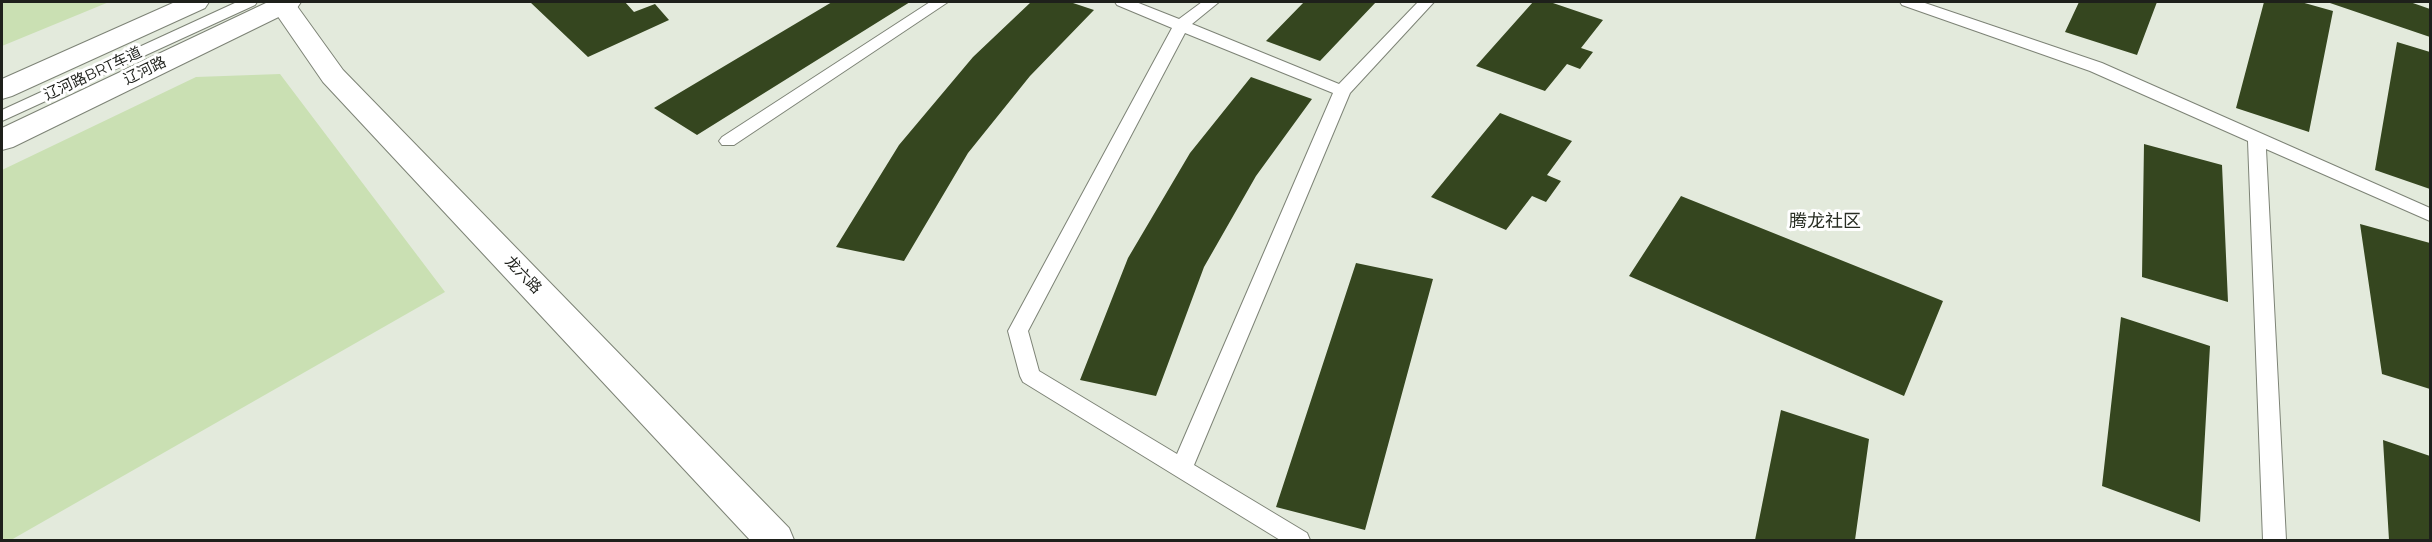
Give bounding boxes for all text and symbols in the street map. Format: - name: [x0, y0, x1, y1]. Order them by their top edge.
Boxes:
- street label: 辽河路BRT车道: [41, 44, 145, 104]
- street label: 辽河路: [121, 53, 169, 89]
- district label: 腾龙社区: [1789, 211, 1861, 233]
- street label: 龙六路: [501, 253, 545, 297]

